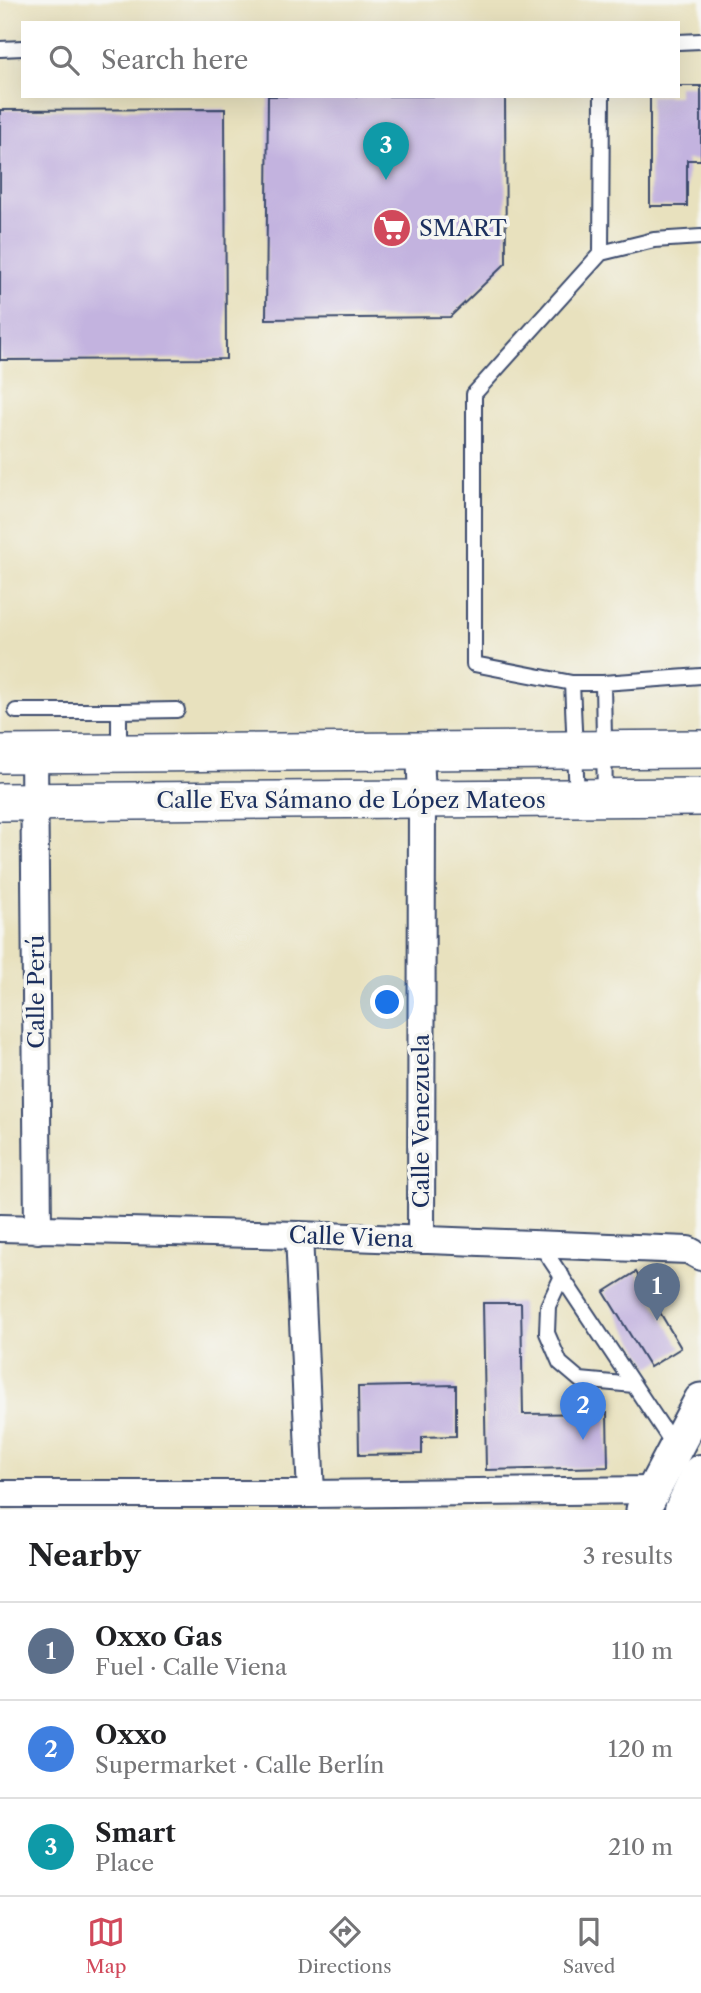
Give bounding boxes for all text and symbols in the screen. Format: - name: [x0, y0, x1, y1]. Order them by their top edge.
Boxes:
- search box: [21, 21, 680, 98]
- icon: search: [45, 41, 83, 79]
- text: Search here: [101, 44, 248, 76]
- pin: 3: [363, 122, 409, 180]
- supermarket icon: SMART: [371, 207, 413, 249]
- place label: SMART: [419, 214, 507, 242]
- street label: Calle Eva Sámano de López Mateos: [156, 786, 546, 814]
- street label: Calle Perú: [22, 935, 50, 1049]
- your location: [370, 985, 404, 1019]
- street label: Calle Venezuela: [407, 1033, 435, 1208]
- street label: Calle Viena: [288, 1221, 415, 1253]
- pin: 1: [634, 1263, 680, 1321]
- pin: 2: [560, 1382, 606, 1440]
- text: Nearby: [28, 1537, 141, 1574]
- text: 3 results: [583, 1542, 673, 1570]
- text: Oxxo Gas: [95, 1621, 222, 1653]
- text: 1: [46, 1637, 56, 1665]
- text: 110 m: [612, 1637, 673, 1665]
- text: Fuel · Calle Viena: [95, 1653, 287, 1681]
- text: Oxxo: [95, 1719, 167, 1751]
- text: 2: [44, 1735, 58, 1763]
- text: 120 m: [608, 1735, 673, 1763]
- text: Supermarket · Calle Berlín: [95, 1751, 384, 1779]
- text: Smart: [95, 1817, 176, 1849]
- text: 3: [45, 1833, 58, 1861]
- text: 210 m: [608, 1833, 673, 1861]
- text: Place: [95, 1849, 154, 1877]
- tab: Map: [86, 1913, 126, 1978]
- tab: Directions: [298, 1913, 391, 1978]
- tab: Saved: [563, 1913, 615, 1978]

